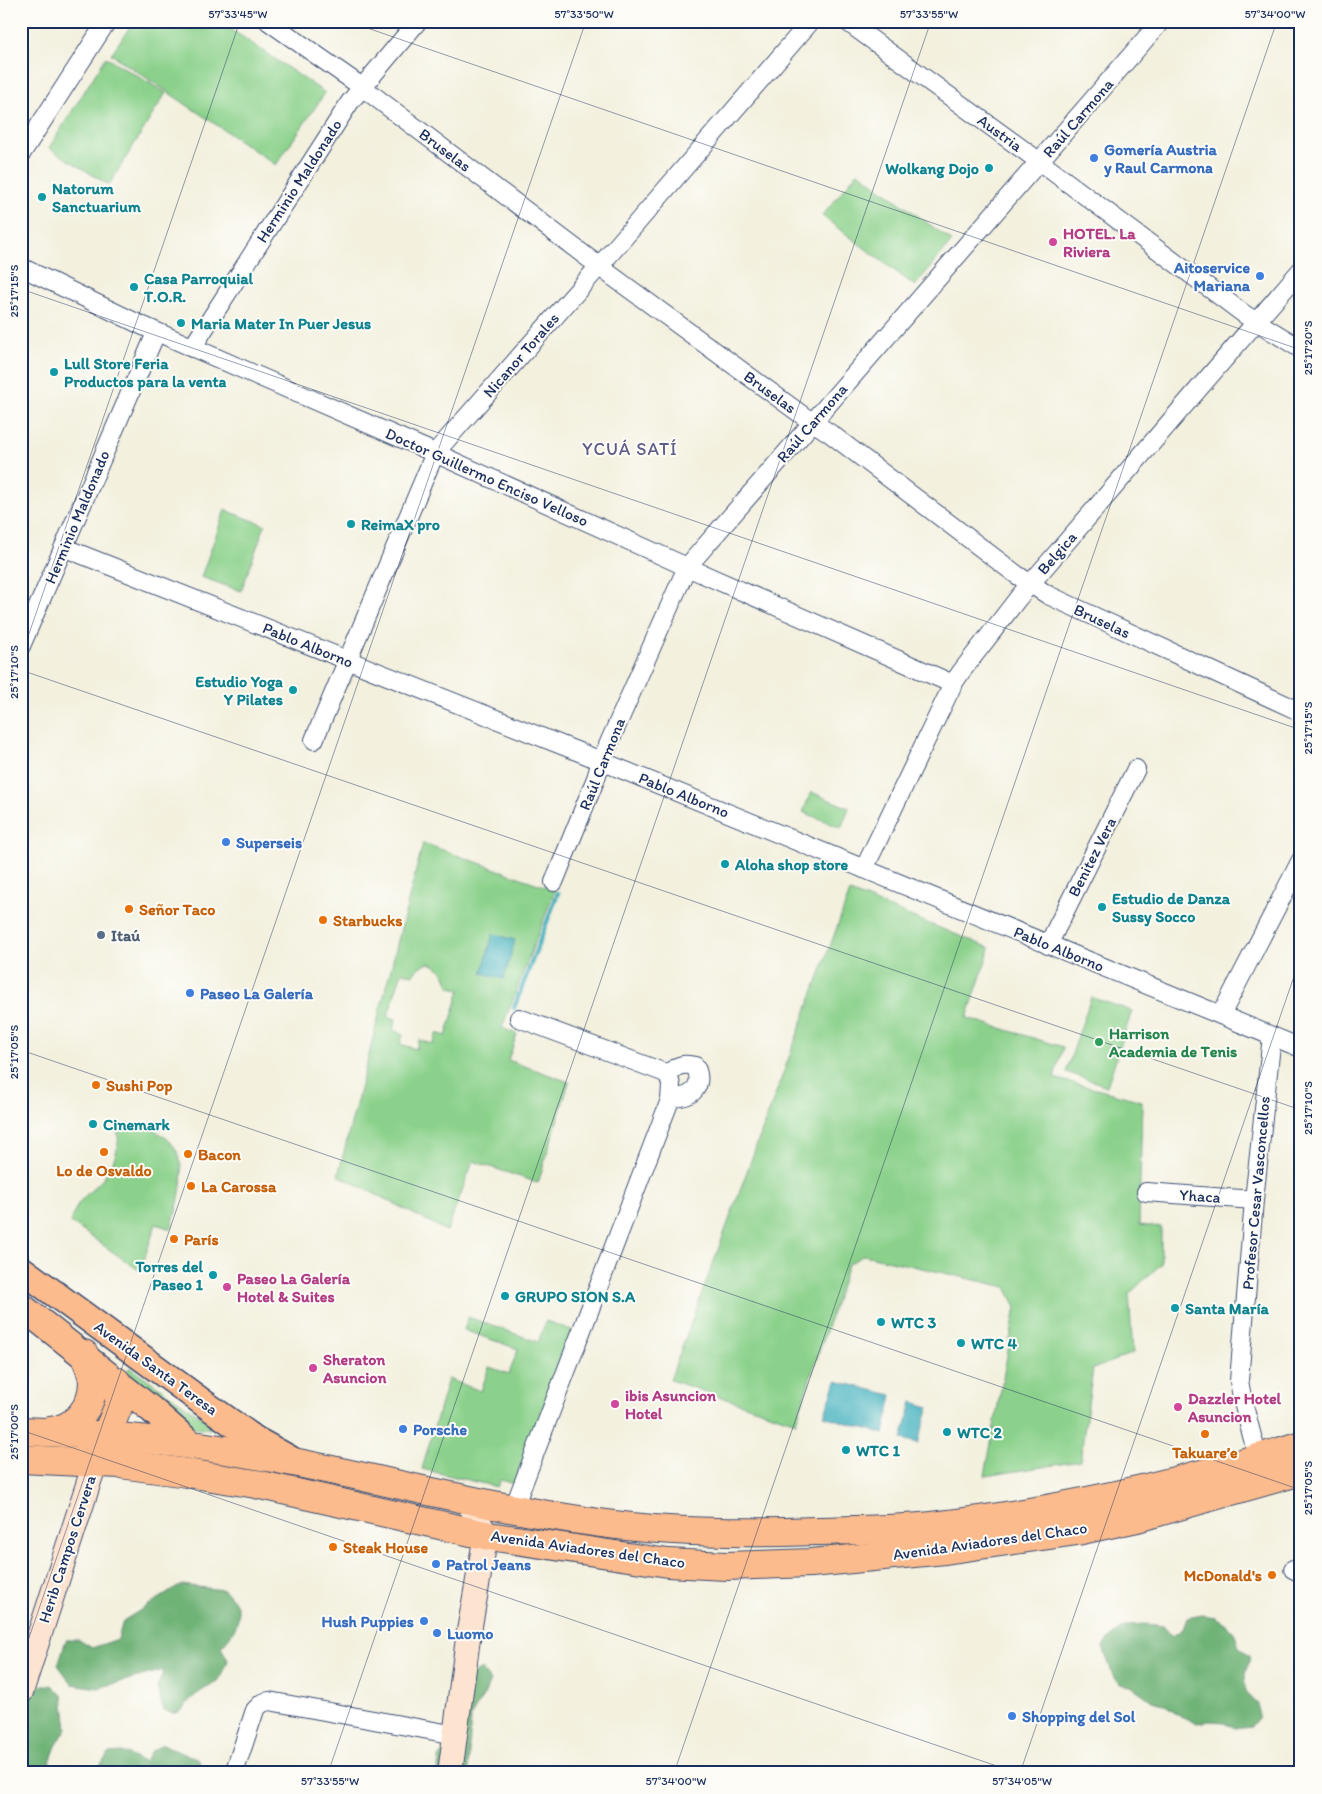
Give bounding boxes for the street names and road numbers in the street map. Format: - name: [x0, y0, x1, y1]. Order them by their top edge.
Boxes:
- street label: Raúl Carmona: [1039, 74, 1118, 161]
- street label: Austria: [974, 110, 1027, 156]
- street label: Herminio Maldonado: [252, 116, 346, 246]
- street label: Bruselas: [415, 124, 475, 176]
- street label: Nicanor Torales: [479, 309, 563, 401]
- street label: Bruselas: [740, 367, 800, 417]
- street label: Raúl Carmona: [773, 379, 852, 466]
- street label: Doctor Guillermo Enciso Velloso: [383, 424, 591, 530]
- street label: Herminio Maldonado: [40, 447, 114, 587]
- street label: Belgica: [1033, 527, 1081, 578]
- street label: Bruselas: [1071, 600, 1133, 642]
- street label: Pablo Alborno: [260, 618, 356, 672]
- street label: Raúl Carmona: [575, 714, 629, 813]
- street label: Pablo Alborno: [636, 768, 732, 822]
- street label: Benitez Vera: [1064, 814, 1120, 900]
- street label: Pablo Alborno: [1011, 922, 1107, 976]
- street label: Profesor Cesar Vasconcellos: [1238, 1095, 1274, 1291]
- street label: Yhaca: [1179, 1185, 1221, 1207]
- street label: Avenida Santa Teresa: [91, 1317, 221, 1419]
- street label: Herib Campos Cervera: [34, 1472, 100, 1625]
- street label: Avenida Aviadores del Chaco: [892, 1518, 1088, 1564]
- street label: Avenida Aviadores del Chaco: [490, 1526, 686, 1572]

